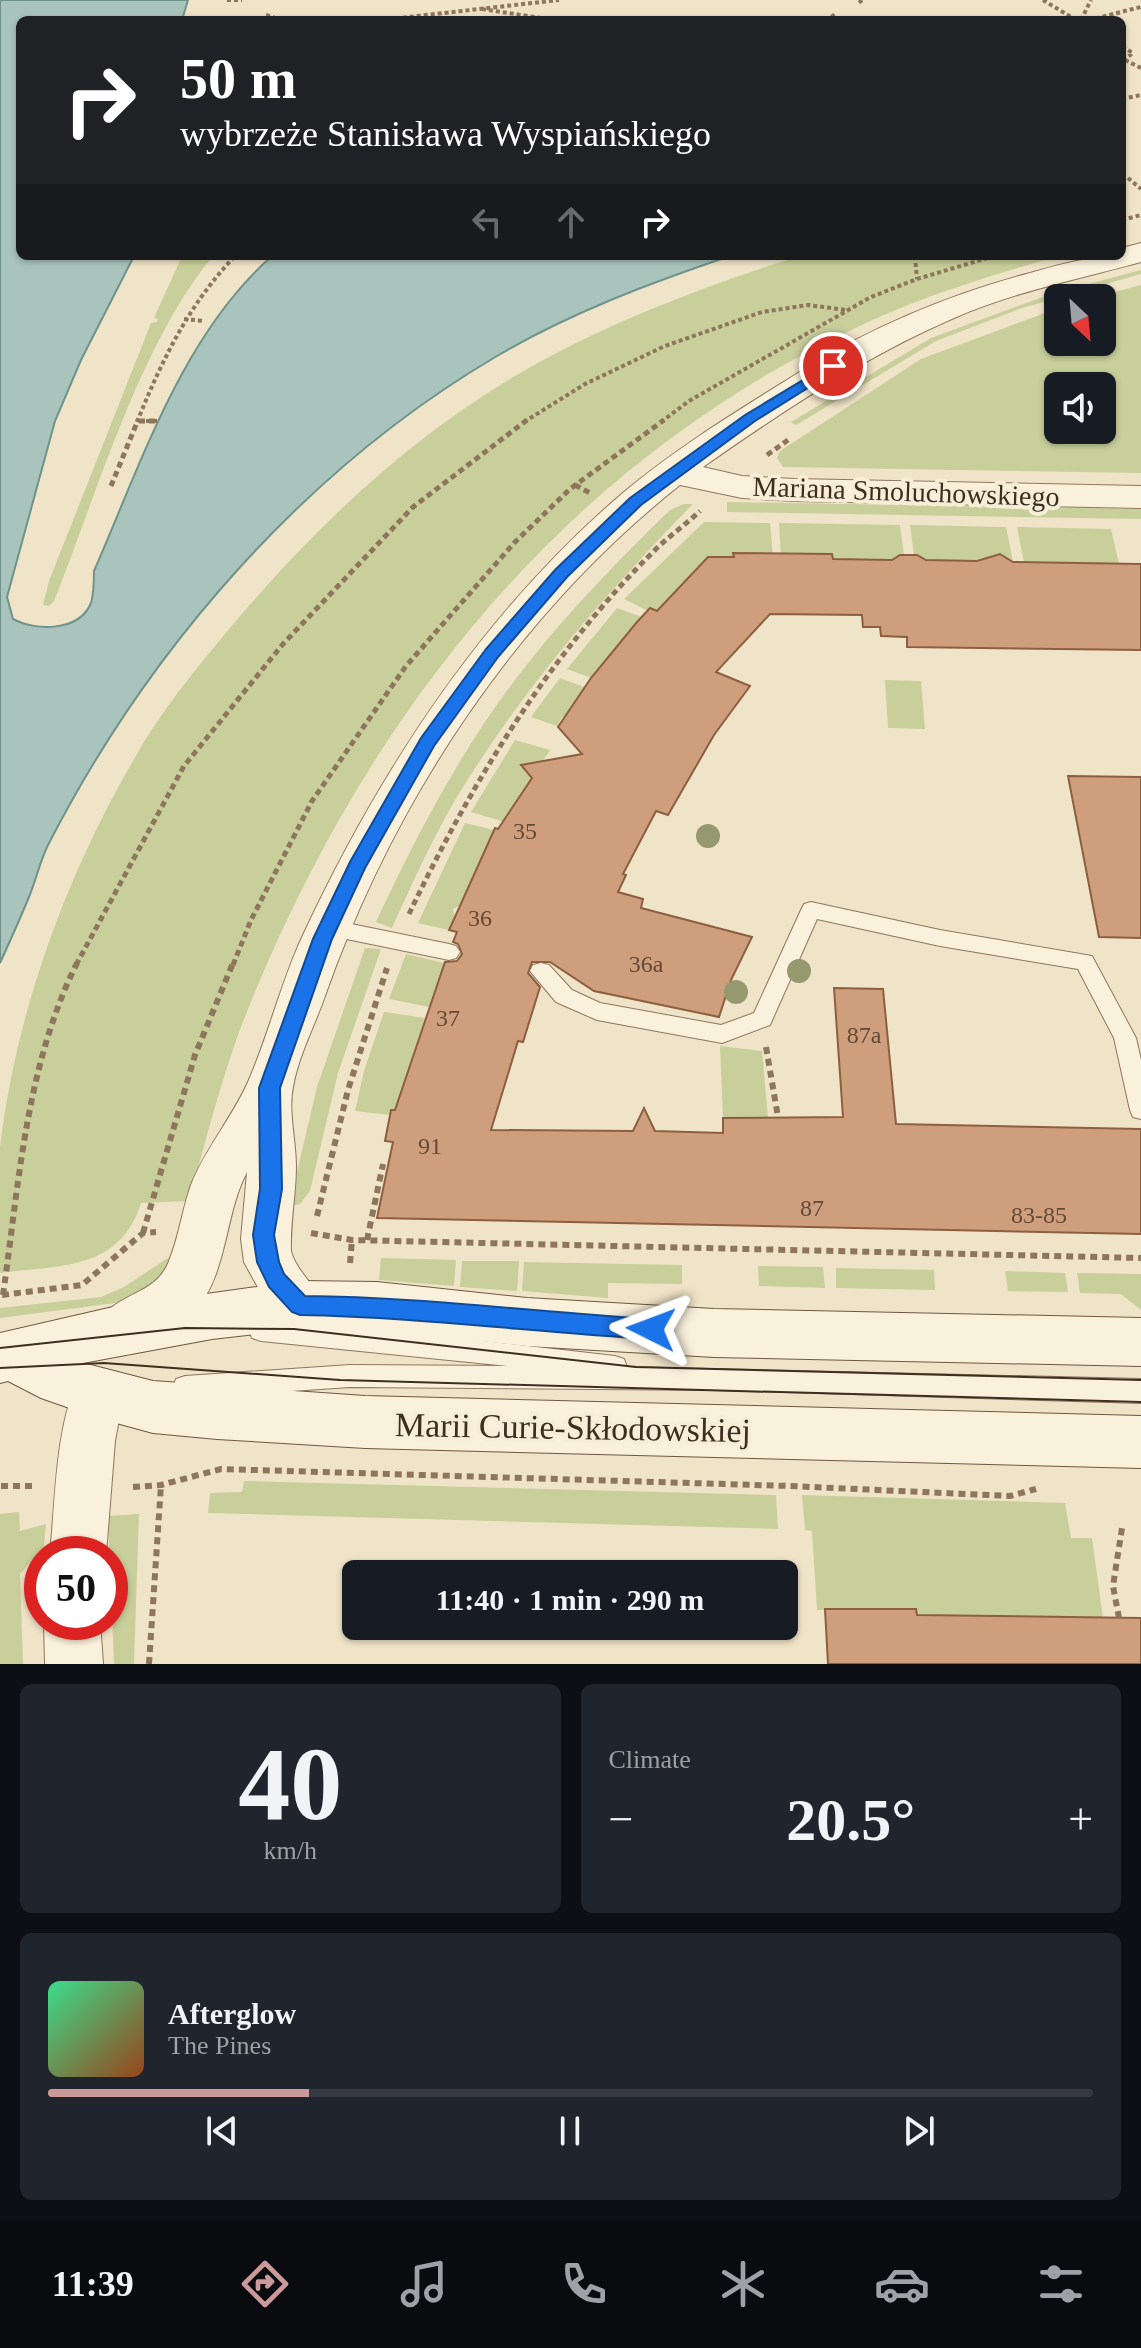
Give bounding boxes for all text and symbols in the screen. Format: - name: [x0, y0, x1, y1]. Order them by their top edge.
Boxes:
- icon: right: [48, 48, 152, 152]
- text: 50 m: [180, 48, 297, 110]
- text: wybrzeże Stanisława Wyspiańskiego: [180, 114, 711, 154]
- icon: left: [465, 200, 509, 244]
- icon: ahead: [549, 200, 593, 244]
- icon: right: [633, 200, 677, 244]
- north arrow: [1044, 284, 1116, 356]
- map controls: [1044, 284, 1116, 444]
- pin: [799, 332, 867, 400]
- icon: arrive: [811, 344, 855, 388]
- button: sound: [1044, 372, 1116, 444]
- street label: Mariana Smoluchowskiego: [752, 471, 1060, 512]
- house number: 35: [513, 818, 537, 844]
- house number: 36: [468, 905, 492, 931]
- house number: 36a: [629, 951, 664, 977]
- house number: 37: [436, 1005, 460, 1031]
- house number: 87a: [847, 1022, 882, 1048]
- house number: 91: [418, 1133, 442, 1159]
- house number: 87: [800, 1195, 824, 1221]
- house number: 83-85: [1011, 1202, 1067, 1228]
- position arrow: [609, 1287, 693, 1371]
- street label: Marii Curie-Skłodowskiej: [395, 1406, 751, 1449]
- speed limit sign: 50: [24, 1536, 128, 1640]
- text: 11:40 · 1 min · 290 m: [436, 1583, 704, 1616]
- text: 40: [238, 1726, 342, 1841]
- text: Climate: [609, 1745, 691, 1774]
- text: 20.5°: [786, 1787, 915, 1853]
- text: −: [609, 1795, 633, 1844]
- text: +: [1068, 1795, 1093, 1844]
- text: km/h: [264, 1836, 317, 1865]
- text: Afterglow: [168, 1997, 296, 2030]
- text: The Pines: [168, 2031, 271, 2060]
- icon: previous: [200, 2109, 244, 2153]
- icon: pause: [548, 2109, 592, 2153]
- icon: next: [897, 2109, 941, 2153]
- icon: directions: [237, 2256, 293, 2312]
- icon: music: [396, 2256, 452, 2312]
- icon: phone: [556, 2256, 612, 2312]
- icon: climate: [715, 2256, 771, 2312]
- icon: car: [874, 2256, 930, 2312]
- icon: filters: [1033, 2256, 1089, 2312]
- text: 11:39: [52, 2264, 134, 2304]

